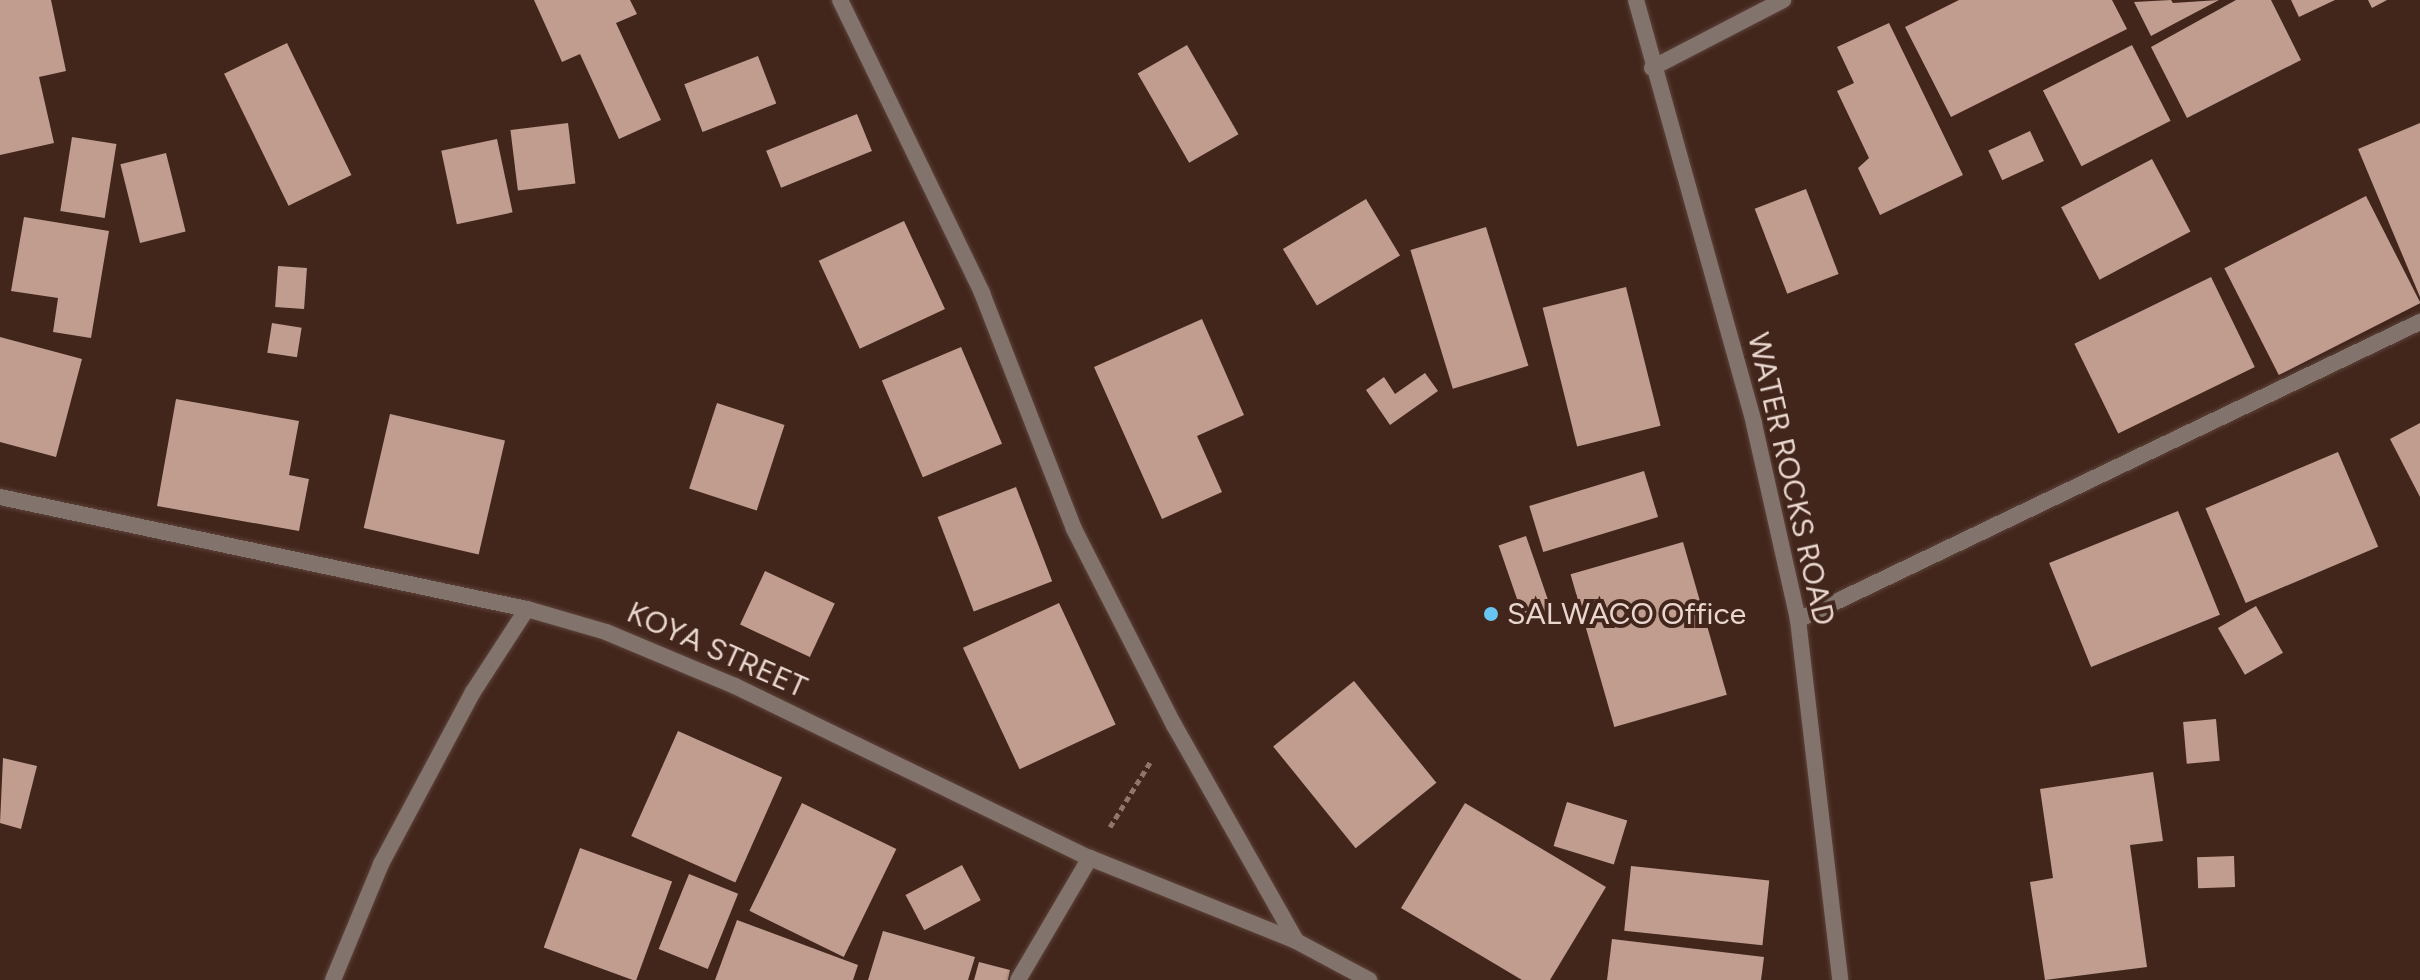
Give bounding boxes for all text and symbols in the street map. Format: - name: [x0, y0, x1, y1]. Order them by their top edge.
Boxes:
- street label: WATER ROCKS ROAD: [1740, 329, 1842, 629]
- street label: KOYA STREET: [622, 594, 812, 706]
- place label: SALWACO Office: [1507, 596, 1746, 632]
- marker: SALWACO Office: [1482, 605, 1500, 623]

